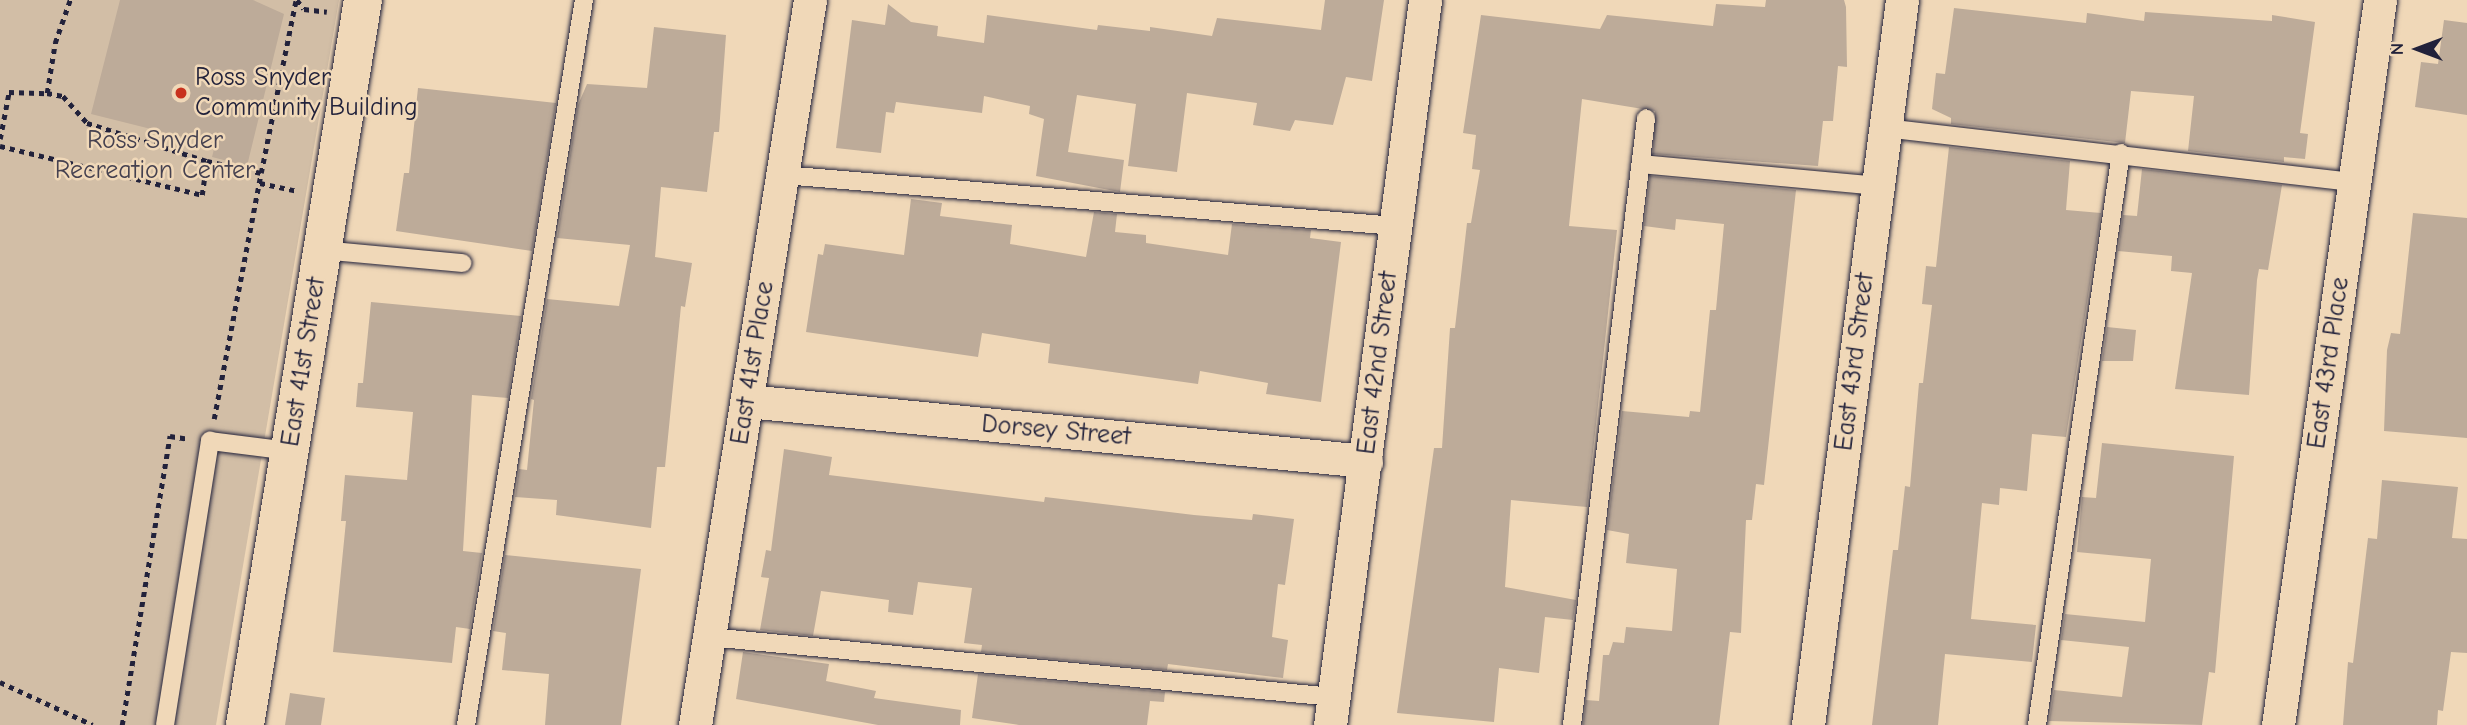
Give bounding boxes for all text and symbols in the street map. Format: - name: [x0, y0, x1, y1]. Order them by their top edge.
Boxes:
- north arrow: [2383, 14, 2453, 84]
- text: N: [2386, 43, 2408, 55]
- place label: Ross Snyder Community Building: [195, 62, 418, 124]
- marker: Ross Snyder Community Building: [173, 85, 189, 101]
- park label: Ross Snyder Recreation Center: [55, 125, 255, 186]
- street label: East 42nd Street: [1351, 270, 1405, 456]
- street label: East 43rd Street: [1829, 271, 1881, 453]
- street label: East 41st Street: [275, 275, 333, 449]
- street label: East 43rd Place: [2302, 275, 2356, 451]
- street label: East 41st Place: [725, 279, 781, 447]
- street label: Dorsey Street: [980, 409, 1132, 453]

